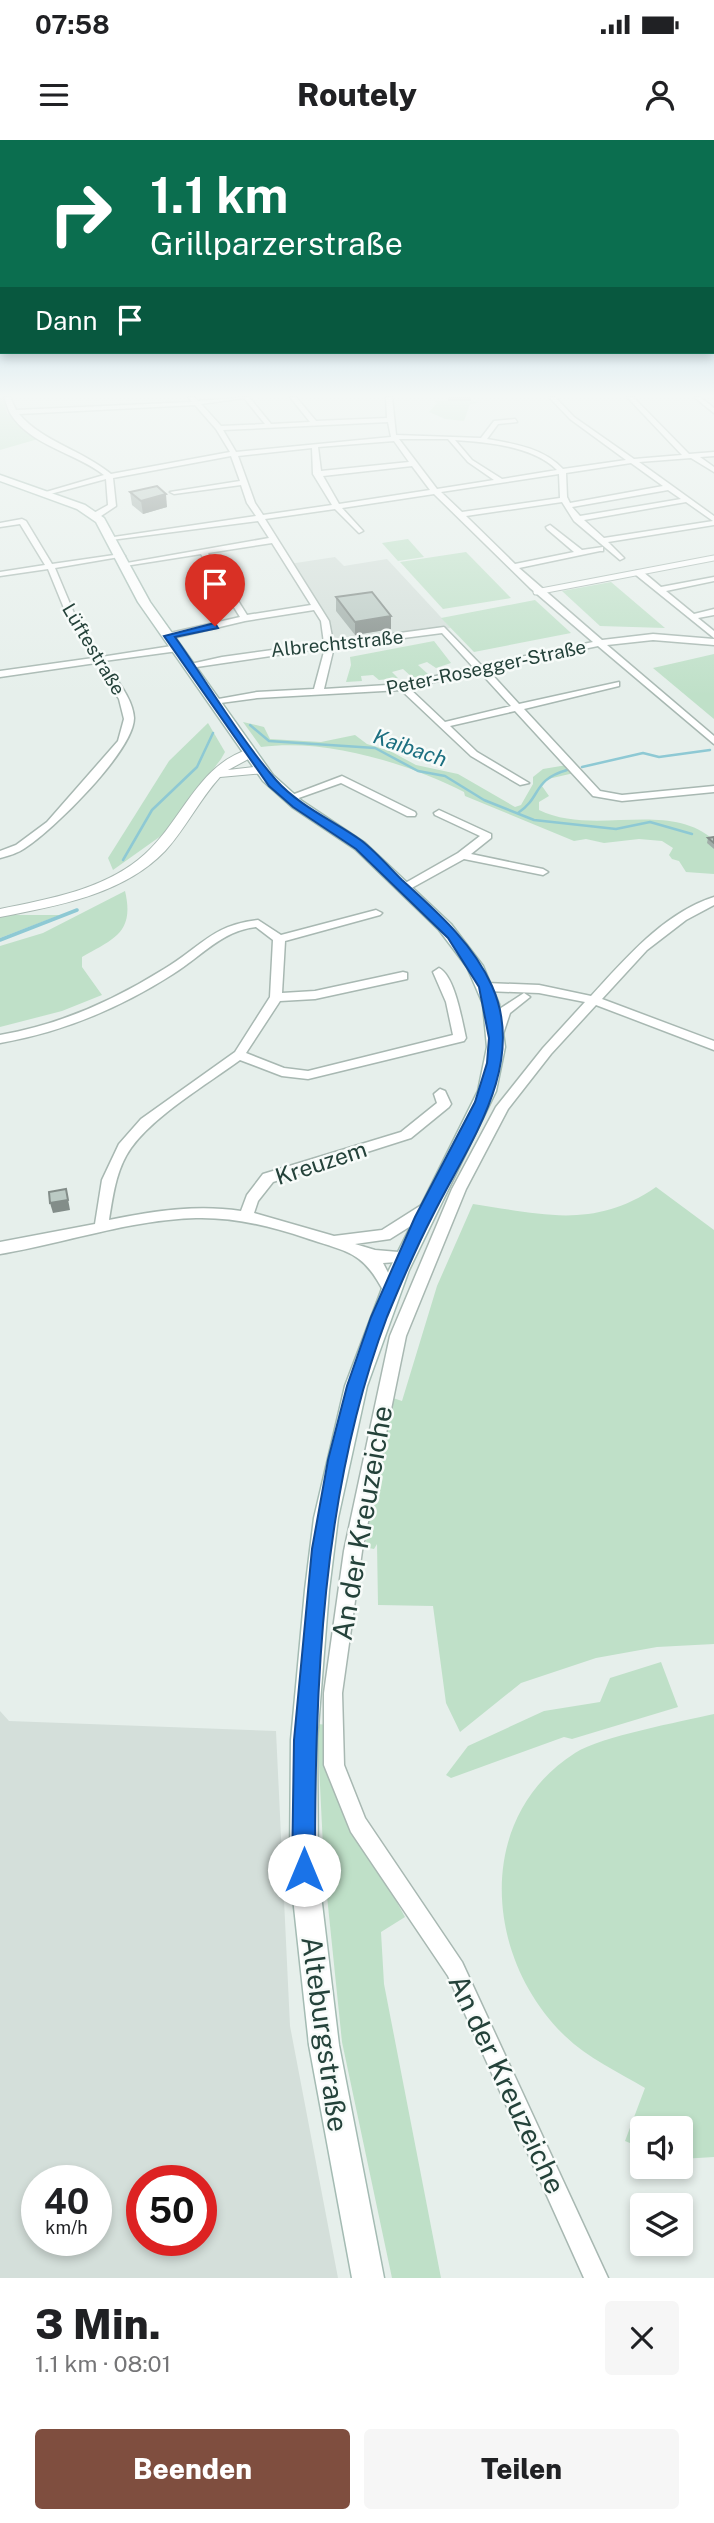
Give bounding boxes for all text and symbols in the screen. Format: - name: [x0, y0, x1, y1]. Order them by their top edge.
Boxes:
- text: 07:58: [35, 9, 110, 40]
- icon: menu: [35, 76, 73, 114]
- text: Routely: [297, 76, 417, 113]
- icon: person: [641, 76, 679, 114]
- text: 1.1 km: [150, 166, 288, 224]
- icon: right: [35, 168, 126, 259]
- text: Grillparzerstraße: [150, 225, 403, 262]
- icon: arrive: [111, 301, 149, 339]
- text: Dann: [35, 305, 97, 336]
- pin: [185, 554, 245, 626]
- icon: arrive: [196, 565, 234, 603]
- street label: Lüftestraße: [58, 599, 130, 699]
- street label: Albrechtstraße: [270, 625, 404, 661]
- street label: Peter-Rosegger-Straße: [384, 635, 588, 699]
- water label: Kaibach: [370, 723, 450, 772]
- street label: Kreuzem: [272, 1135, 370, 1190]
- street label: An der Kreuzeiche: [325, 1403, 398, 1643]
- position arrow: [267, 1833, 341, 1907]
- street label: Alteburgstraße: [295, 1934, 356, 2134]
- street label: An der Kreuzeiche: [442, 1969, 573, 2199]
- map controls: [630, 2116, 693, 2256]
- button: sound: [630, 2116, 693, 2179]
- speed limit sign: 50: [126, 2165, 217, 2256]
- text: 40: [44, 2181, 89, 2222]
- button: layers: [630, 2193, 693, 2256]
- text: km/h: [45, 2217, 88, 2238]
- text: 3 Min.: [35, 2299, 161, 2348]
- button: close: [605, 2301, 679, 2375]
- text: 1.1 km · 08:01: [35, 2350, 171, 2377]
- button: Beenden: [35, 2429, 350, 2509]
- button: Teilen: [364, 2429, 679, 2509]

